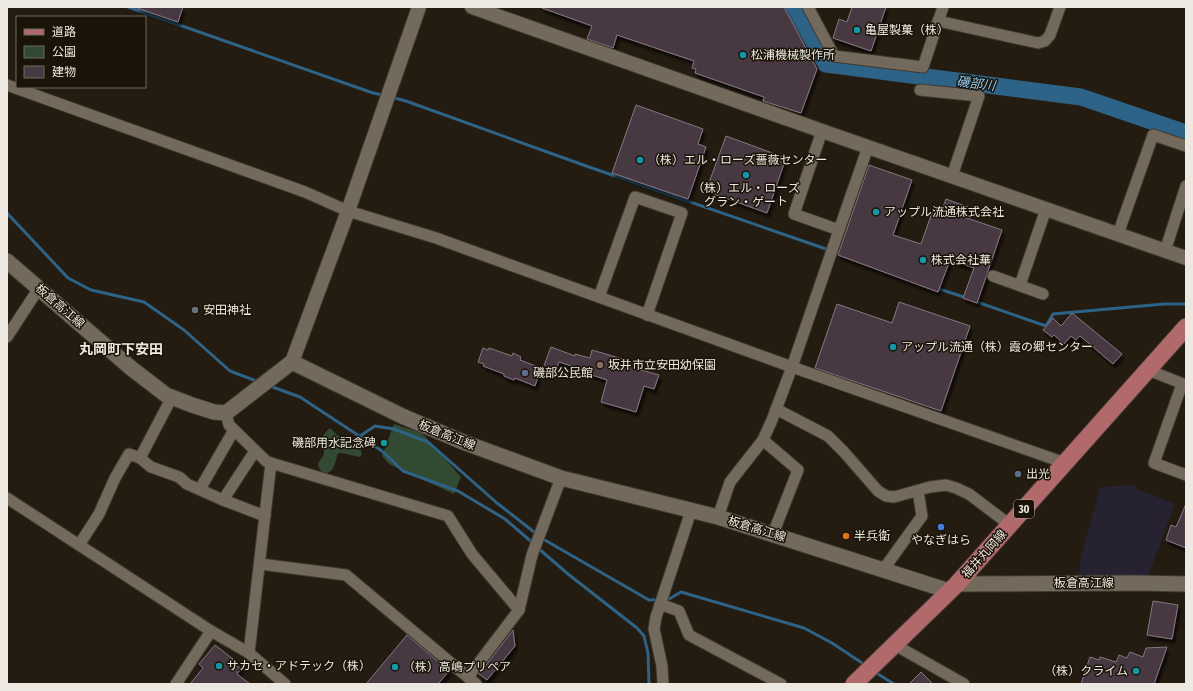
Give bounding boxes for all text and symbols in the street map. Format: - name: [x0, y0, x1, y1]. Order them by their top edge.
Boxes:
- legend: [16, 16, 146, 88]
- place label: 亀屋製菓（株）: [865, 23, 949, 37]
- text: 道路: [52, 25, 76, 39]
- marker: 亀屋製菓（株）: [852, 25, 862, 35]
- text: 公園: [52, 45, 76, 59]
- place label: 松浦機械製作所: [751, 48, 835, 62]
- marker: 松浦機械製作所: [738, 50, 748, 60]
- text: 建物: [52, 65, 76, 79]
- water label: 磯部川: [956, 74, 998, 94]
- place label: （株）エル・ローズ薔薇センター: [648, 153, 827, 167]
- marker: （株）エル・ローズ薔薇センター: [635, 155, 645, 165]
- marker: （株）エル・ローズ グラン・ゲート: [741, 170, 751, 180]
- place label: （株）エル・ローズ グラン・ゲート: [692, 181, 800, 209]
- place label: アップル流通株式会社: [884, 205, 1004, 219]
- marker: アップル流通株式会社: [871, 207, 881, 217]
- place label: 株式会社華: [931, 253, 991, 267]
- marker: 株式会社華: [918, 255, 928, 265]
- street label: 板倉高江線: [33, 281, 87, 331]
- place label: 安田神社: [203, 303, 251, 317]
- marker: 安田神社: [190, 305, 200, 315]
- place label: アップル流通（株）霞の郷センター: [901, 340, 1093, 354]
- district label: 丸岡町下安田: [79, 341, 163, 358]
- marker: アップル流通（株）霞の郷センター: [888, 342, 898, 352]
- place label: 坂井市立安田幼保園: [608, 358, 716, 372]
- marker: 坂井市立安田幼保園: [595, 360, 605, 370]
- place label: 磯部公民館: [533, 366, 593, 380]
- marker: 磯部公民館: [520, 368, 530, 378]
- street label: 板倉高江線: [417, 417, 477, 453]
- place label: 磯部用水記念碑: [292, 436, 376, 450]
- marker: 磯部用水記念碑: [379, 438, 389, 448]
- place label: 出光: [1026, 467, 1050, 481]
- marker: 出光: [1013, 469, 1023, 479]
- road number: 30: [1014, 500, 1034, 518]
- street label: 板倉高江線: [726, 514, 788, 544]
- marker: やなぎはら: [936, 522, 946, 532]
- street label: 福井丸岡線: [959, 527, 1009, 581]
- place label: 半兵衛: [854, 529, 890, 543]
- marker: 半兵衛: [841, 531, 851, 541]
- place label: やなぎはら: [911, 533, 971, 547]
- street label: 板倉高江線: [1054, 576, 1114, 590]
- place label: サカセ・アドテック（株）: [227, 659, 371, 673]
- place label: （株）高嶋プリペア: [403, 660, 511, 674]
- marker: サカセ・アドテック（株）: [214, 661, 224, 671]
- marker: （株）高嶋プリペア: [390, 662, 400, 672]
- place label: （株）クライム: [1044, 664, 1128, 678]
- marker: （株）クライム: [1131, 666, 1141, 676]

